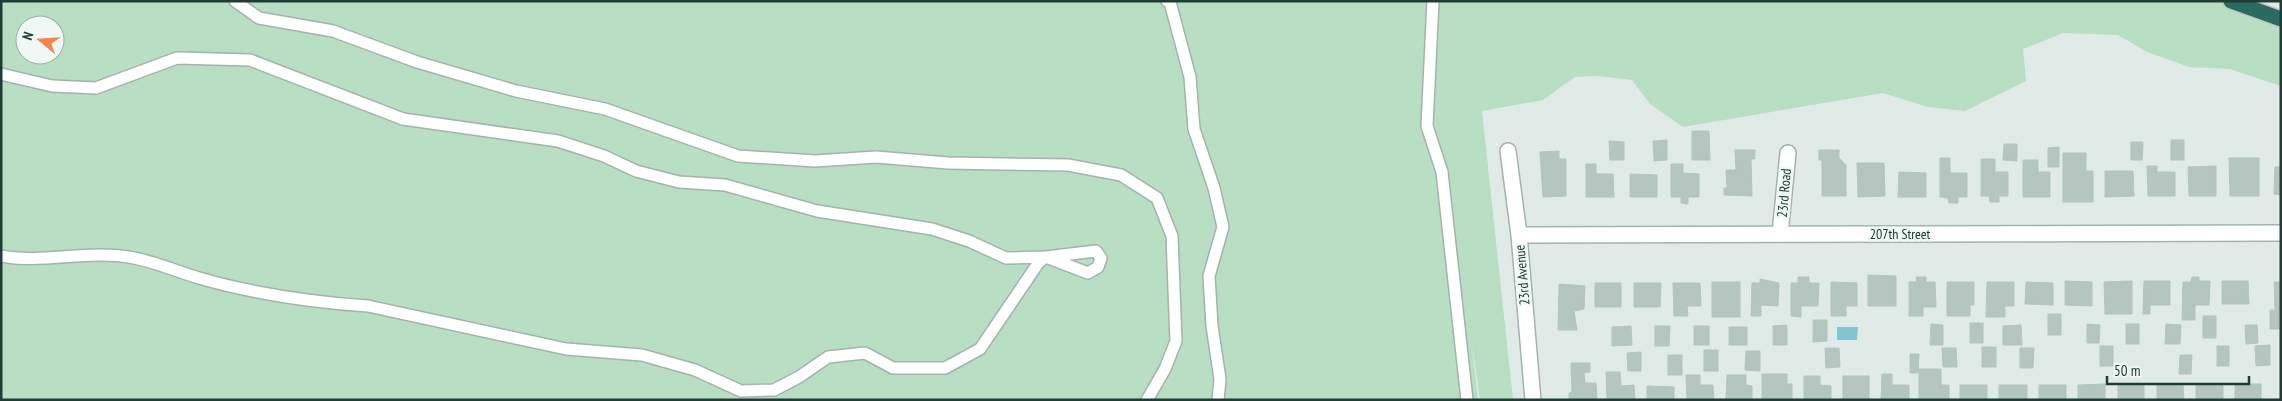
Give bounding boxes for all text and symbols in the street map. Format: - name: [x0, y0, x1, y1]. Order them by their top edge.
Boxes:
- north arrow: [15, 15, 65, 65]
- text: N: [18, 30, 37, 42]
- street label: 23rd Road: [1773, 168, 1795, 218]
- street label: 207th Street: [1870, 225, 1931, 243]
- street label: 23rd Avenue: [1510, 244, 1534, 306]
- scale bar: [2107, 354, 2250, 386]
- text: 50 m: [2114, 361, 2140, 380]

